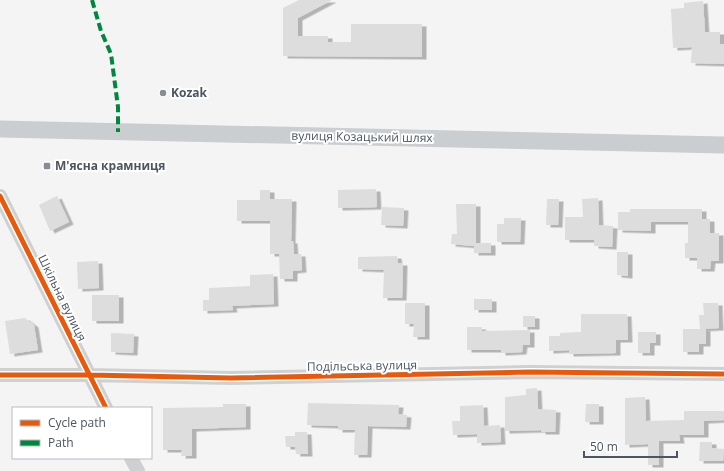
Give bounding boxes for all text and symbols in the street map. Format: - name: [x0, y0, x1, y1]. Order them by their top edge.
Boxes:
- place label: Kozak: [171, 84, 208, 101]
- marker: Kozak: [158, 88, 168, 98]
- street label: вулиця Козацький шлях: [291, 127, 434, 146]
- place label: М'ясна крамниця: [55, 157, 165, 174]
- marker: М'ясна крамниця: [42, 161, 52, 171]
- street label: Шкільна вулиця: [34, 252, 91, 344]
- street label: Подільська вулиця: [307, 356, 417, 375]
- legend: [12, 407, 152, 459]
- text: Cycle path: [48, 414, 106, 431]
- scale bar: [584, 433, 677, 459]
- text: Path: [48, 434, 74, 451]
- text: 50 m: [590, 438, 618, 455]

